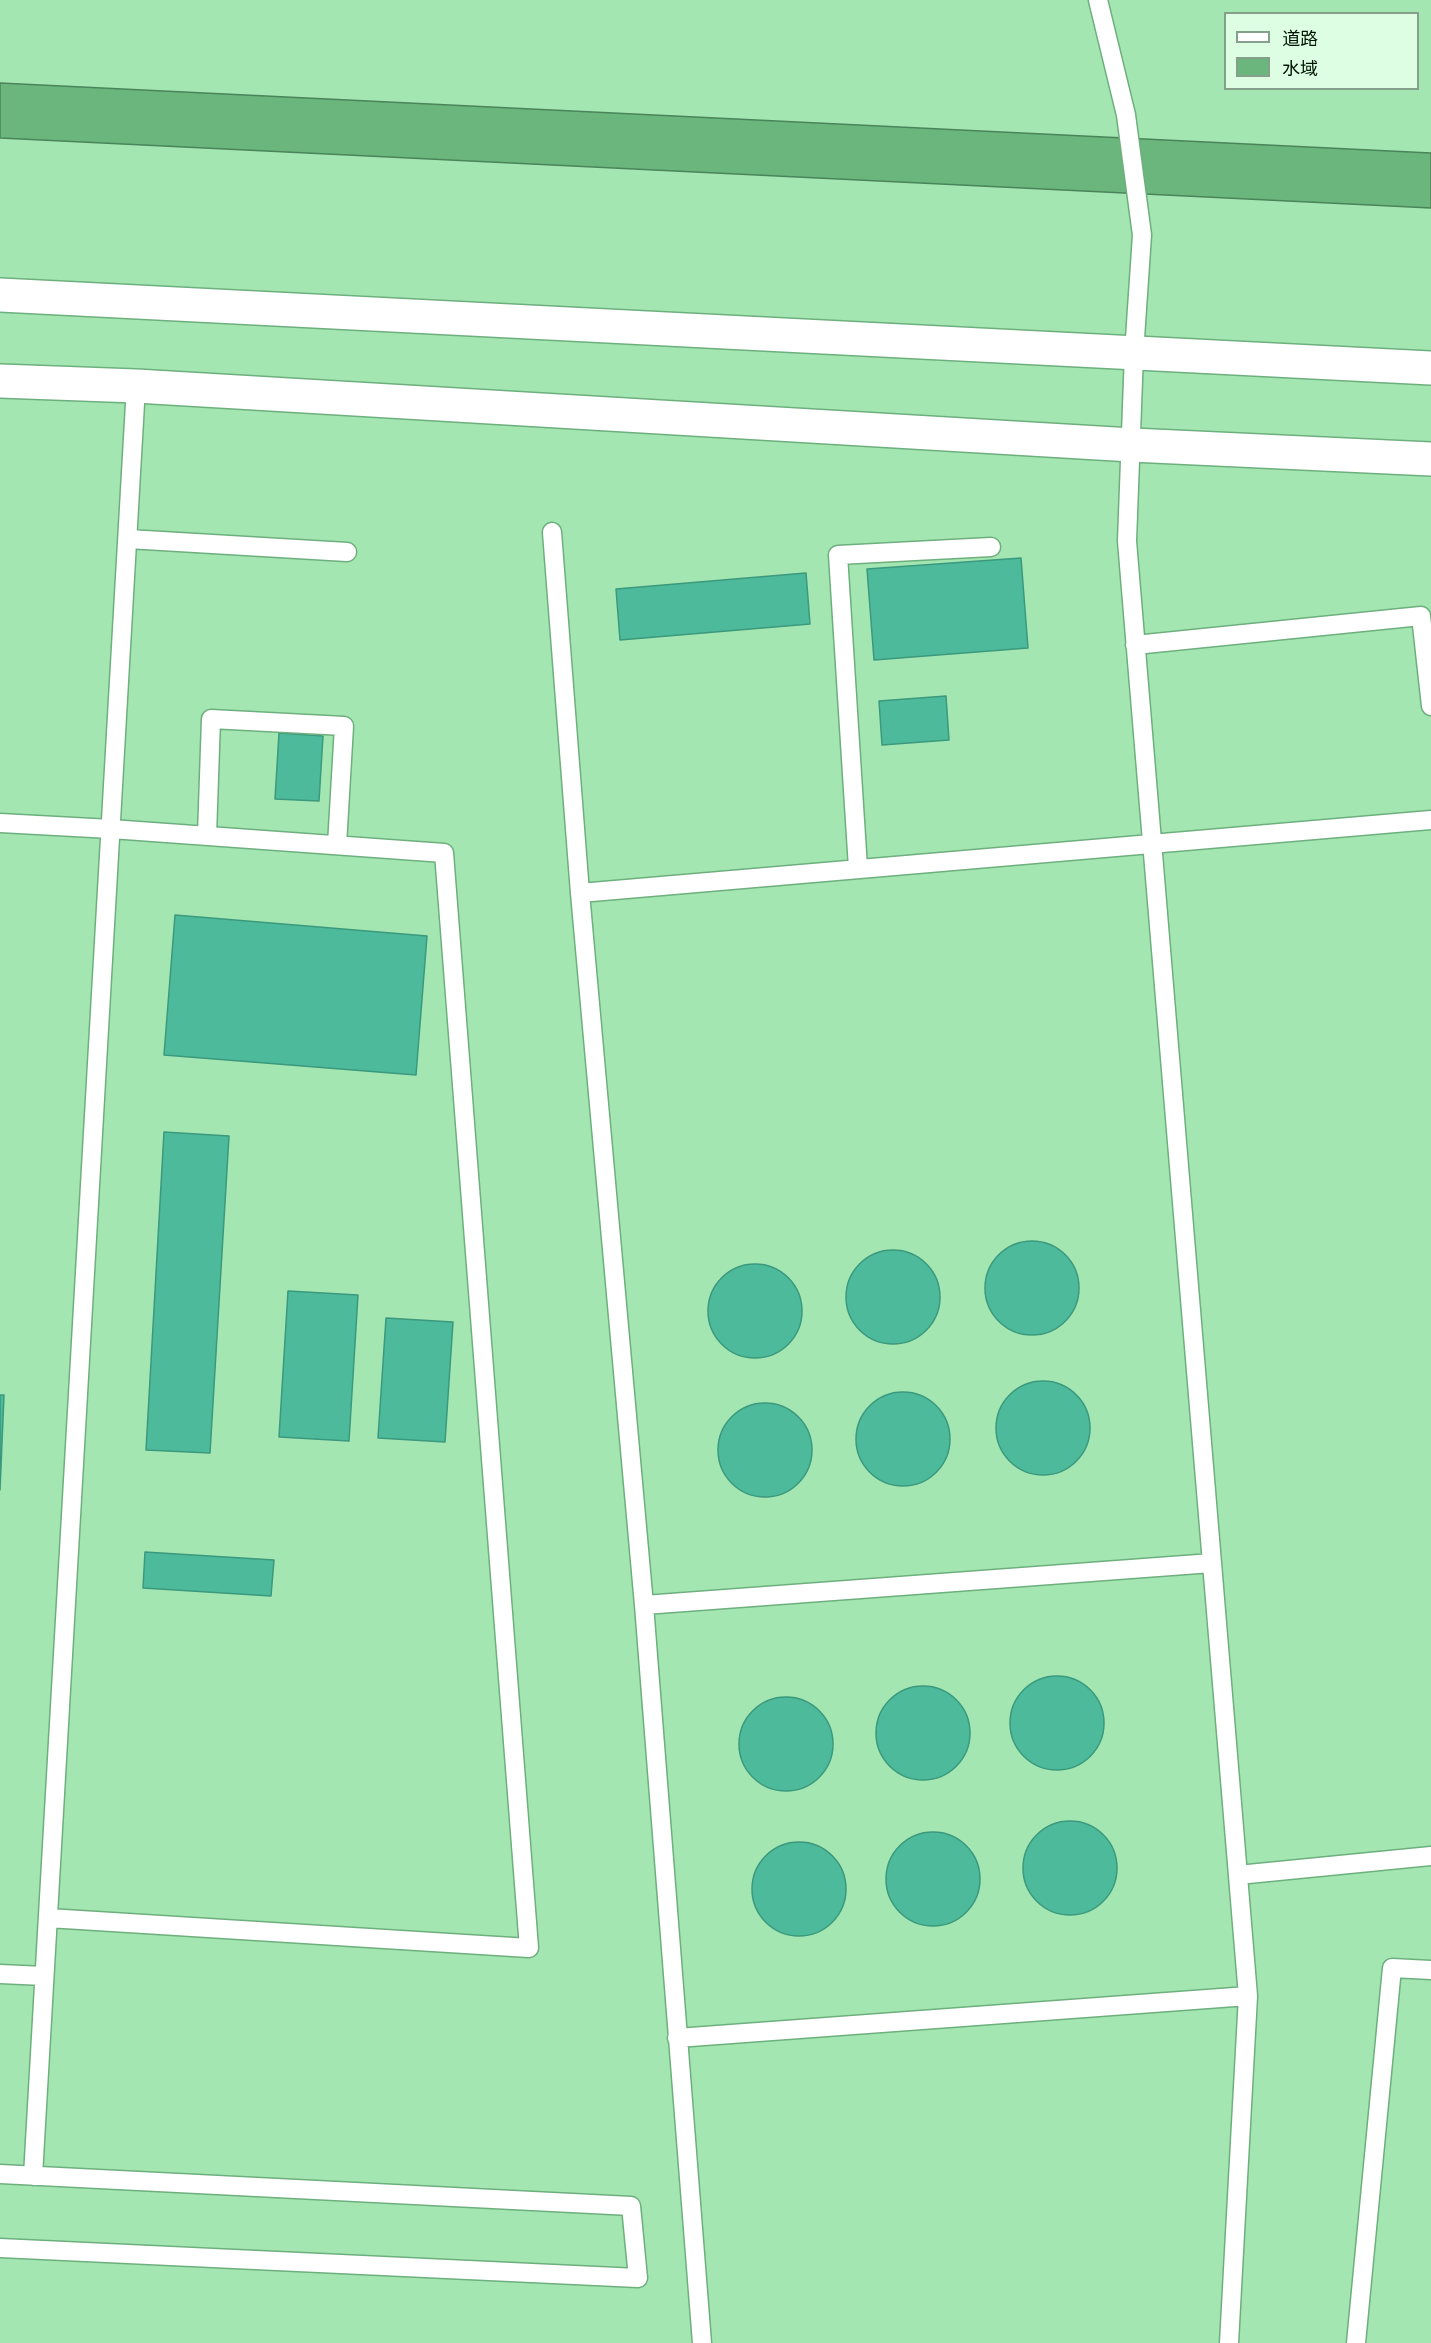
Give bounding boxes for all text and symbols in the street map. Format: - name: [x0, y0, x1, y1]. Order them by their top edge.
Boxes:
- legend: [1224, 12, 1419, 90]
- text: 道路: [1282, 27, 1318, 50]
- text: 水域: [1282, 57, 1318, 80]

